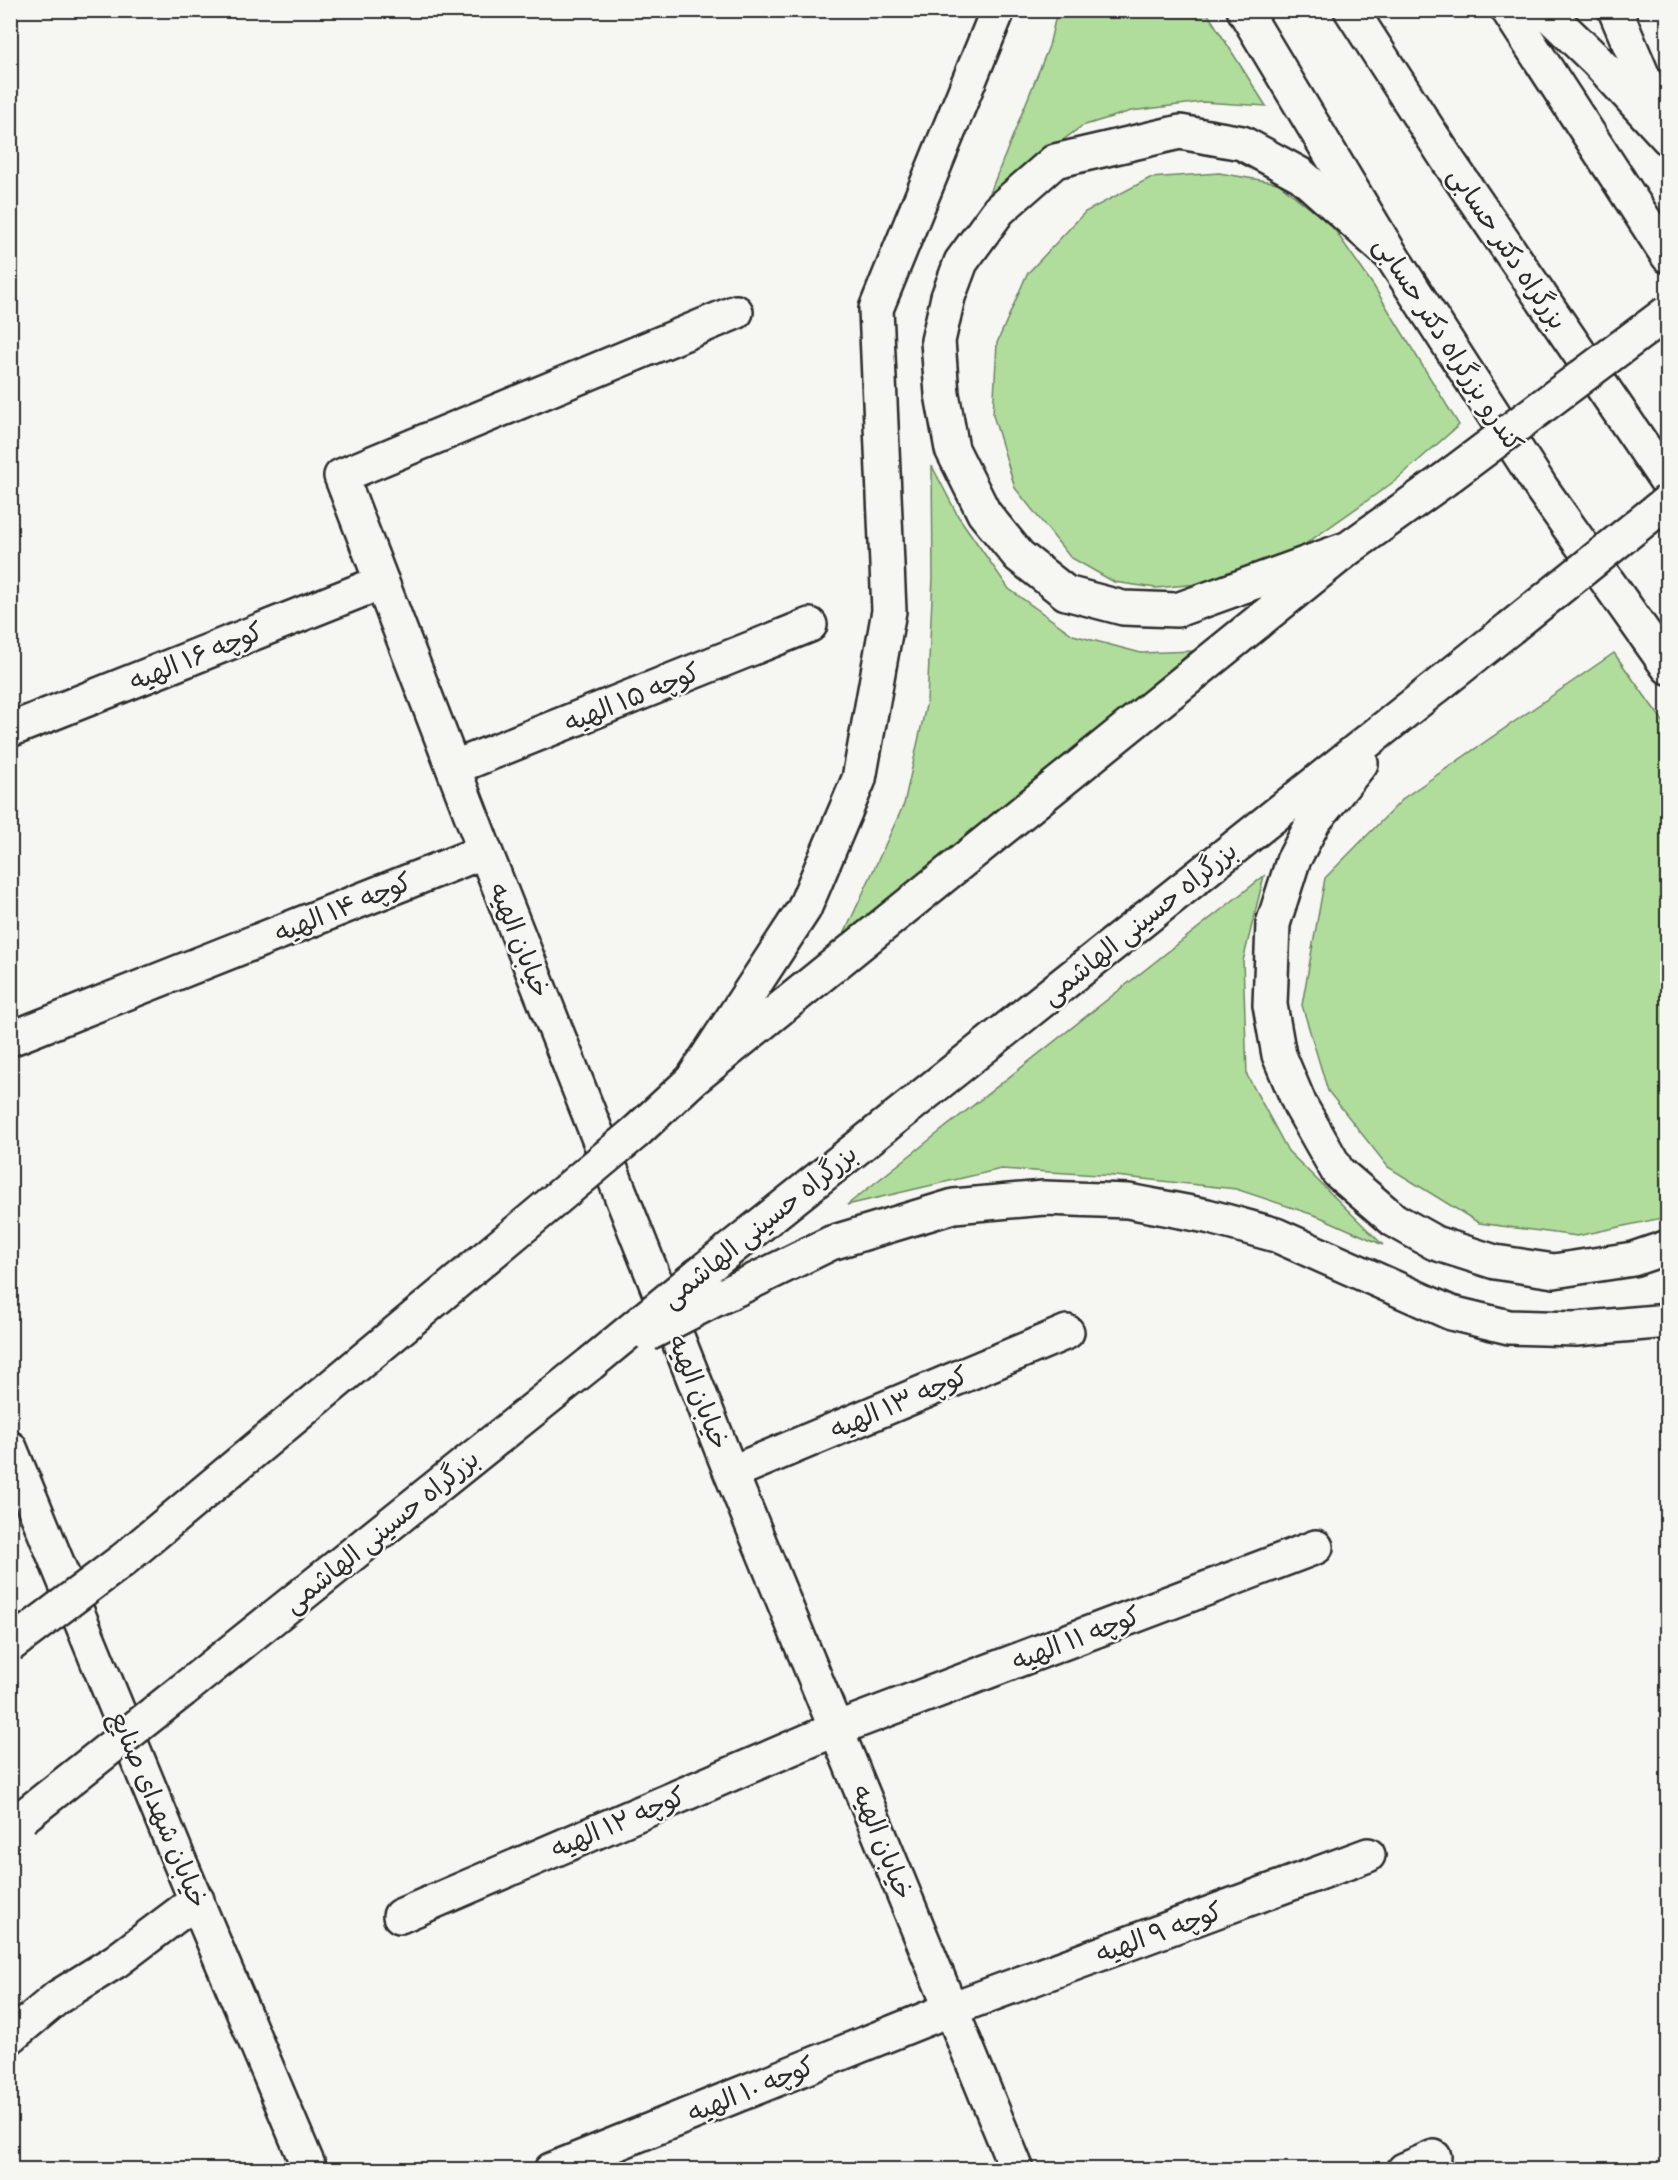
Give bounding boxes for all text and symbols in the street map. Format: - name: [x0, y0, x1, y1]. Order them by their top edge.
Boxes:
- street label: بزرگراه دکتر حسابی: [1441, 161, 1574, 336]
- street label: کندرو بزرگراه دکتر حسابی: [1367, 230, 1531, 458]
- street label: کوچه ۱۶ الهیه: [125, 615, 268, 698]
- street label: کوچه ۱۵ الهیه: [560, 655, 705, 740]
- street label: بزرگراه حسینی الهاشمی: [1035, 834, 1244, 1012]
- street label: کوچه ۱۴ الهیه: [270, 865, 416, 950]
- street label: خیابان الهیه: [482, 878, 557, 1002]
- street label: بزرگراه حسینی الهاشمی: [655, 1137, 864, 1315]
- street label: خیابان الهیه: [661, 1330, 736, 1454]
- street label: کوچه ۱۳ الهیه: [825, 1359, 973, 1446]
- street label: بزرگراه حسینی الهاشمی: [277, 1442, 486, 1620]
- street label: کوچه ۱۱ الهیه: [1007, 1599, 1145, 1678]
- street label: خیابان شهدای صنایع: [100, 1705, 215, 1914]
- street label: کوچه ۱۲ الهیه: [546, 1779, 690, 1866]
- street label: خیابان الهیه: [845, 1780, 920, 1904]
- street label: کوچه ۹ الهیه: [1091, 1894, 1227, 1971]
- street label: کوچه ۱۰ الهیه: [683, 2049, 819, 2130]

